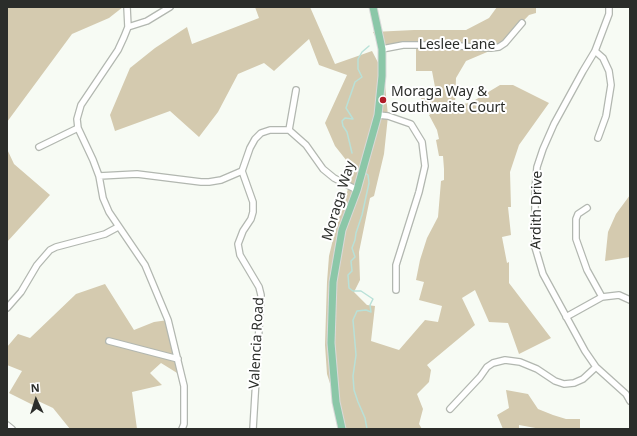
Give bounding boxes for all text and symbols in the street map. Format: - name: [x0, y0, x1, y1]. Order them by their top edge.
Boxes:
- street label: Leslee Lane: [419, 37, 495, 53]
- place label: Moraga Way & Southwaite Court: [391, 84, 505, 116]
- marker: Moraga Way & Southwaite Court: [378, 95, 388, 105]
- street label: Moraga Way: [319, 159, 359, 243]
- street label: Ardith Drive: [528, 171, 546, 249]
- street label: Valencia Road: [246, 297, 268, 389]
- north arrow: [16, 380, 56, 420]
- text: N: [30, 380, 40, 395]

